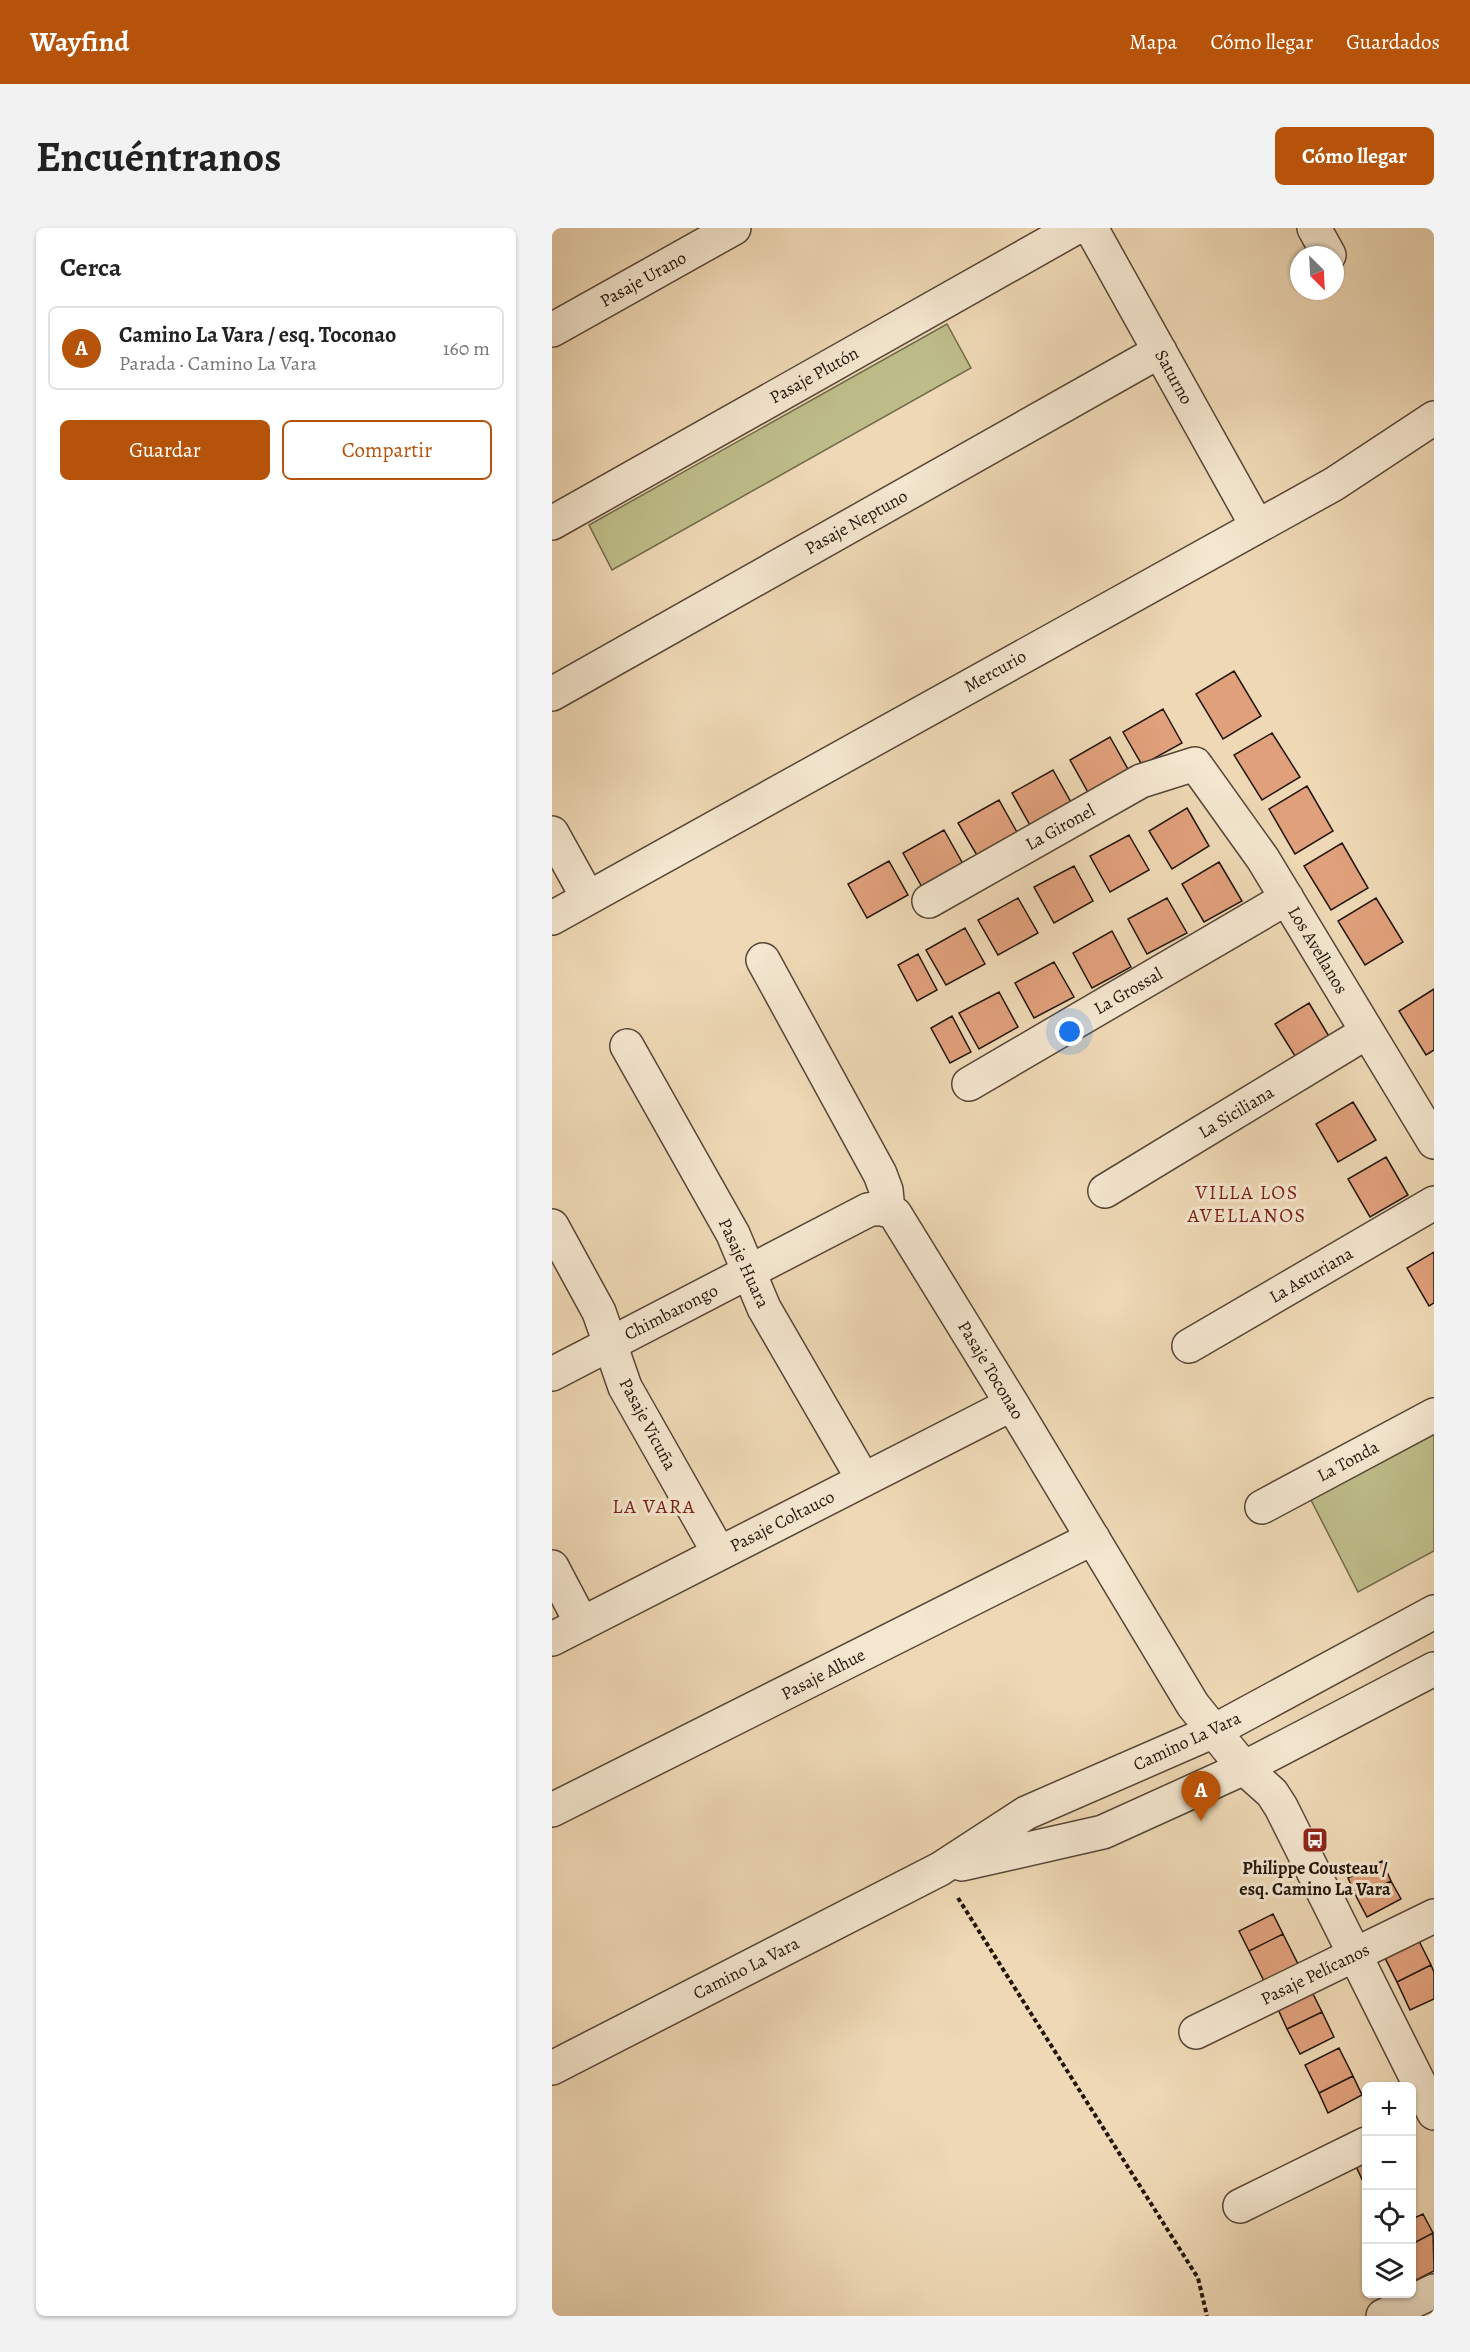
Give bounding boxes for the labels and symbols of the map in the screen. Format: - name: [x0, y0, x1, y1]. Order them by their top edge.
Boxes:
- street label: Pasaje Urano: [595, 245, 691, 313]
- north arrow: [1290, 246, 1344, 300]
- street label: Pasaje Plutón: [765, 341, 863, 409]
- street label: Saturno: [1149, 345, 1199, 409]
- street label: Pasaje Neptuno: [800, 484, 912, 560]
- street label: Mercurio: [959, 644, 1031, 698]
- street label: La Gironel: [1021, 798, 1099, 856]
- street label: Los Avellanos: [1282, 902, 1354, 998]
- street label: La Grossal: [1089, 961, 1167, 1020]
- your location: [1055, 1017, 1084, 1046]
- street label: La Siciliana: [1194, 1080, 1279, 1144]
- district label: VILLA LOS AVELLANOS: [1186, 1179, 1307, 1229]
- street label: Pasaje Huara: [713, 1214, 776, 1312]
- street label: La Asturiana: [1265, 1241, 1358, 1309]
- street label: Chimbarongo: [620, 1278, 722, 1346]
- street label: Pasaje Toconao: [952, 1316, 1030, 1424]
- street label: Pasaje Vicuña: [614, 1374, 683, 1475]
- street label: La Tonda: [1313, 1434, 1384, 1487]
- street label: Pasaje Coltauco: [726, 1484, 838, 1558]
- district label: LA VARA: [612, 1493, 696, 1520]
- street label: Pasaje Alhue: [777, 1643, 869, 1705]
- street label: Camino La Vara: [1129, 1705, 1245, 1776]
- pin: A: [1182, 1772, 1220, 1821]
- bus stop icon: Philippe Cousteau / esq. Camino La Vara: [1300, 1825, 1330, 1855]
- place label: Philippe Cousteau / esq. Camino La Vara: [1239, 1856, 1391, 1901]
- street label: Camino La Vara: [689, 1931, 804, 2005]
- street label: Pasaje Pelícanos: [1257, 1937, 1373, 2011]

